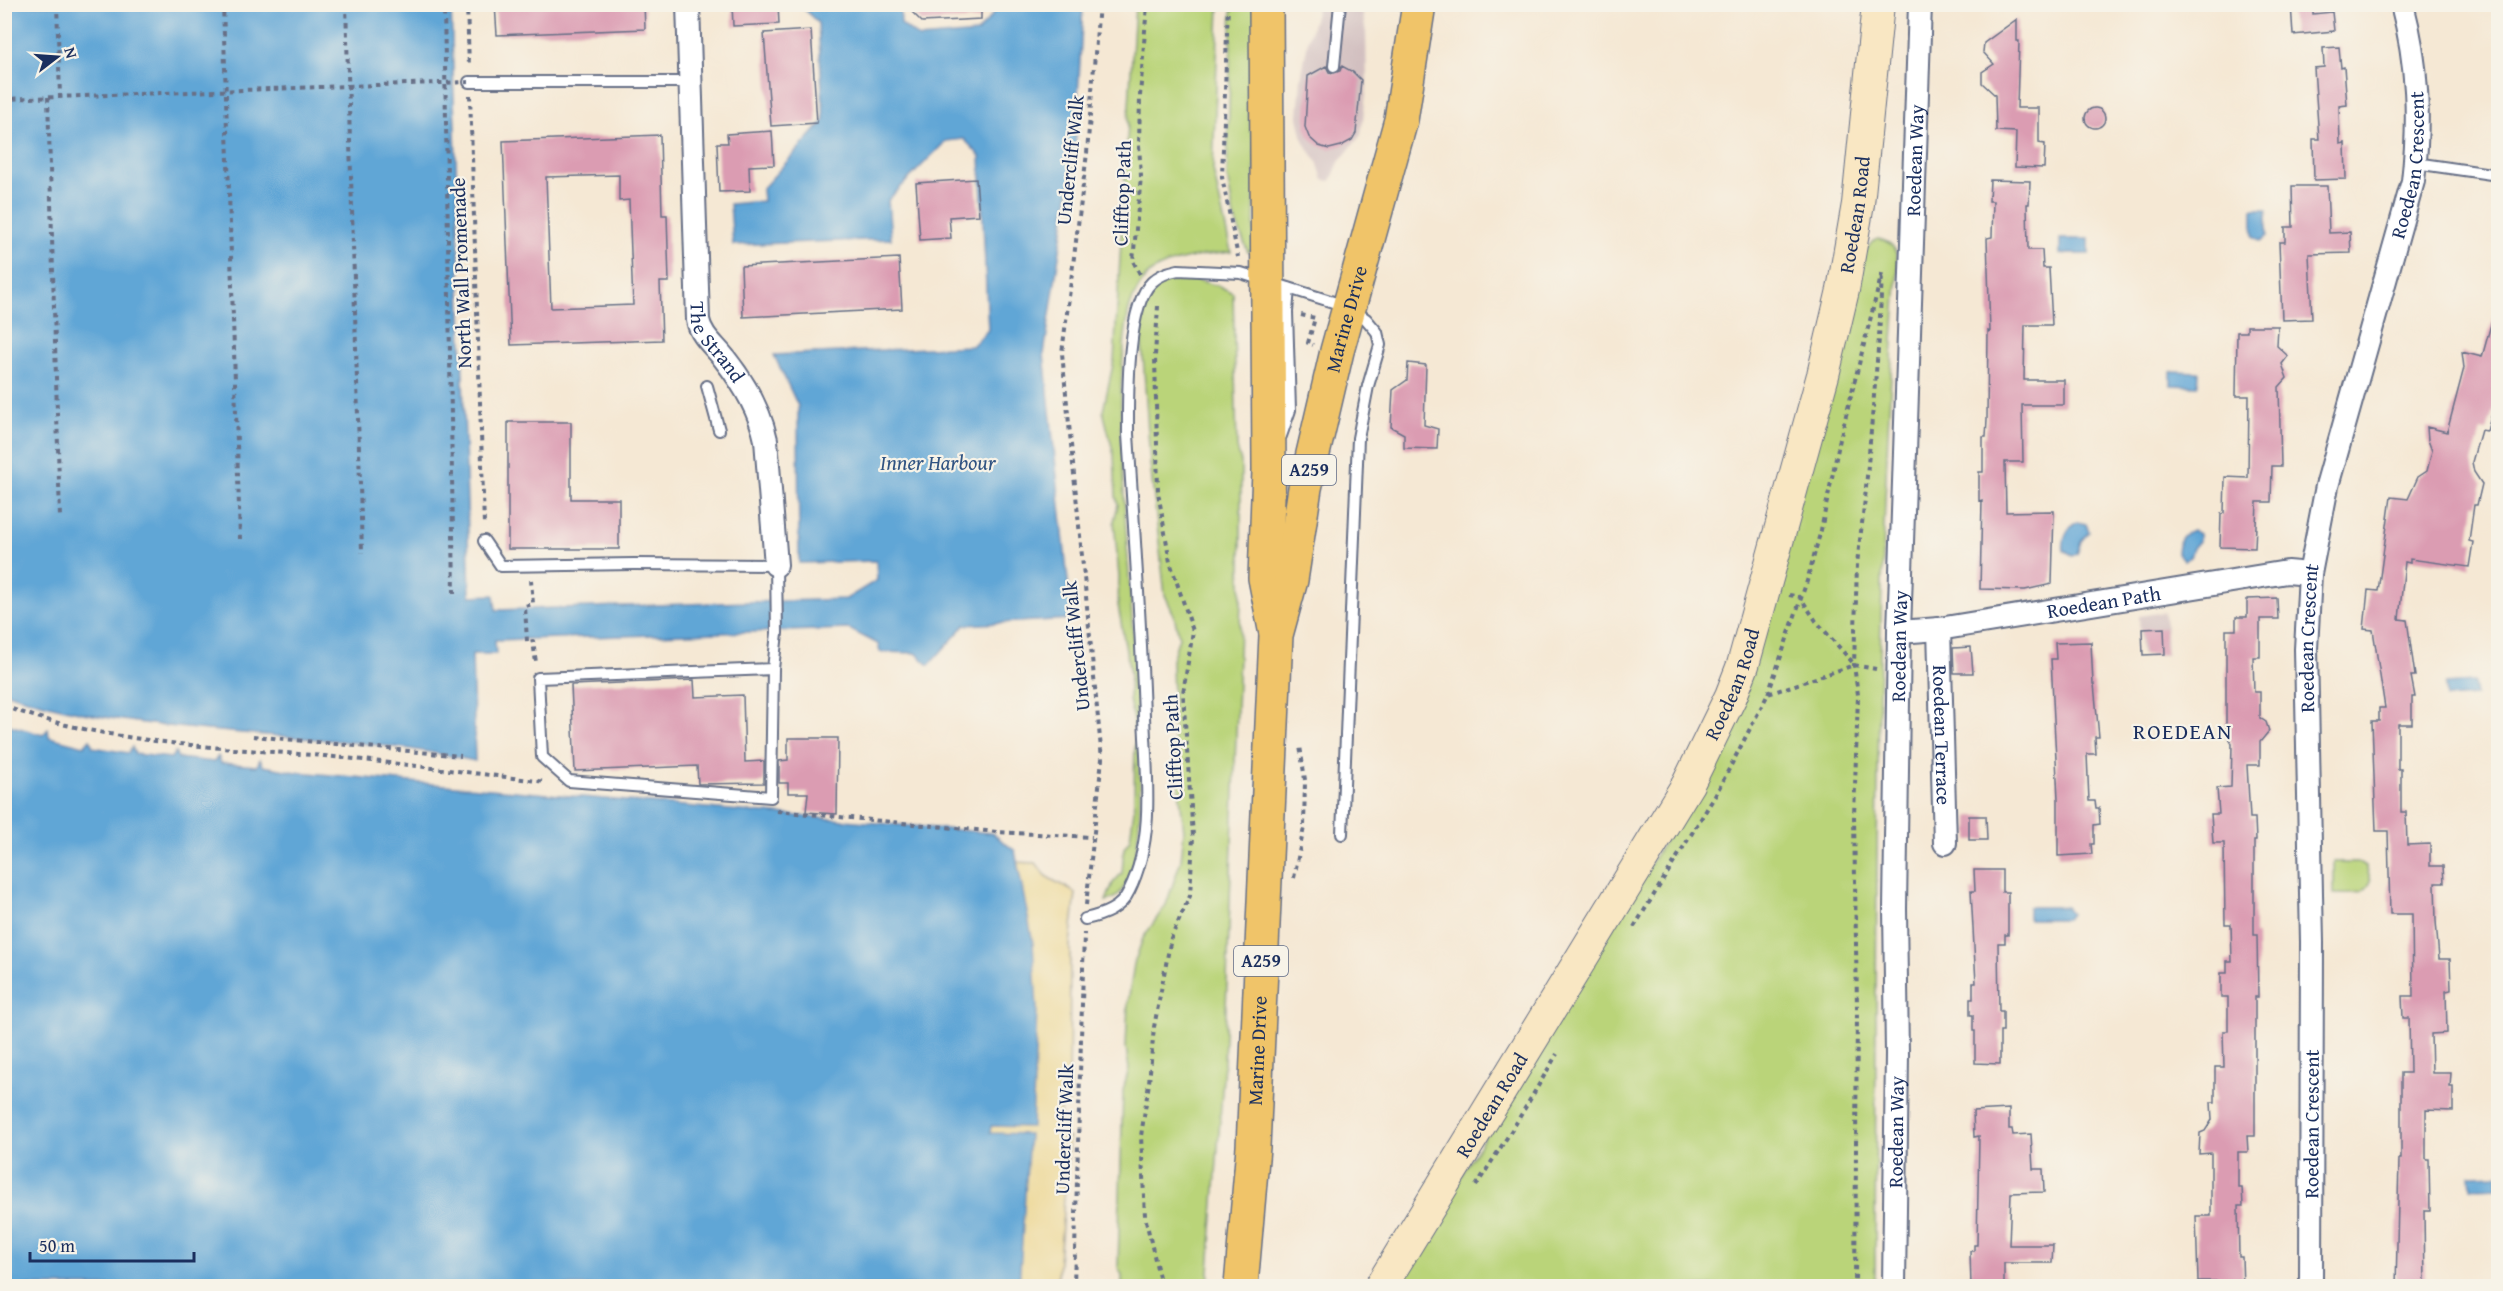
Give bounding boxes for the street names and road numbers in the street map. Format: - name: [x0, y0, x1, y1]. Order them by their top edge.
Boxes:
- street label: Roedean Crescent: [2382, 91, 2431, 242]
- street label: Undercliff Walk: [1048, 93, 1091, 227]
- street label: Roedean Way: [1898, 104, 1931, 217]
- street label: Clifftop Path: [1105, 140, 1138, 246]
- street label: Roedean Road: [1831, 154, 1877, 276]
- street label: North Wall Promenade: [443, 177, 478, 369]
- street label: Marine Drive: [1317, 262, 1374, 375]
- street label: The Strand: [683, 301, 753, 388]
- road number: A259: [1282, 455, 1336, 485]
- street label: Roedean Crescent: [2291, 561, 2326, 713]
- street label: Roedean Path: [2045, 578, 2163, 625]
- street label: Undercliff Walk: [1054, 579, 1097, 713]
- street label: Roedean Way: [1883, 590, 1914, 702]
- street label: Roedean Road: [1697, 625, 1767, 745]
- street label: Roedean Terrace: [1926, 664, 1959, 805]
- street label: Clifftop Path: [1155, 693, 1190, 801]
- road number: A259: [1234, 946, 1288, 976]
- street label: Marine Drive: [1240, 995, 1274, 1106]
- street label: Roedean Road: [1448, 1047, 1535, 1163]
- street label: Roedean Crescent: [2296, 1049, 2326, 1199]
- street label: Undercliff Walk: [1047, 1062, 1080, 1195]
- street label: Roedean Way: [1880, 1076, 1911, 1188]

